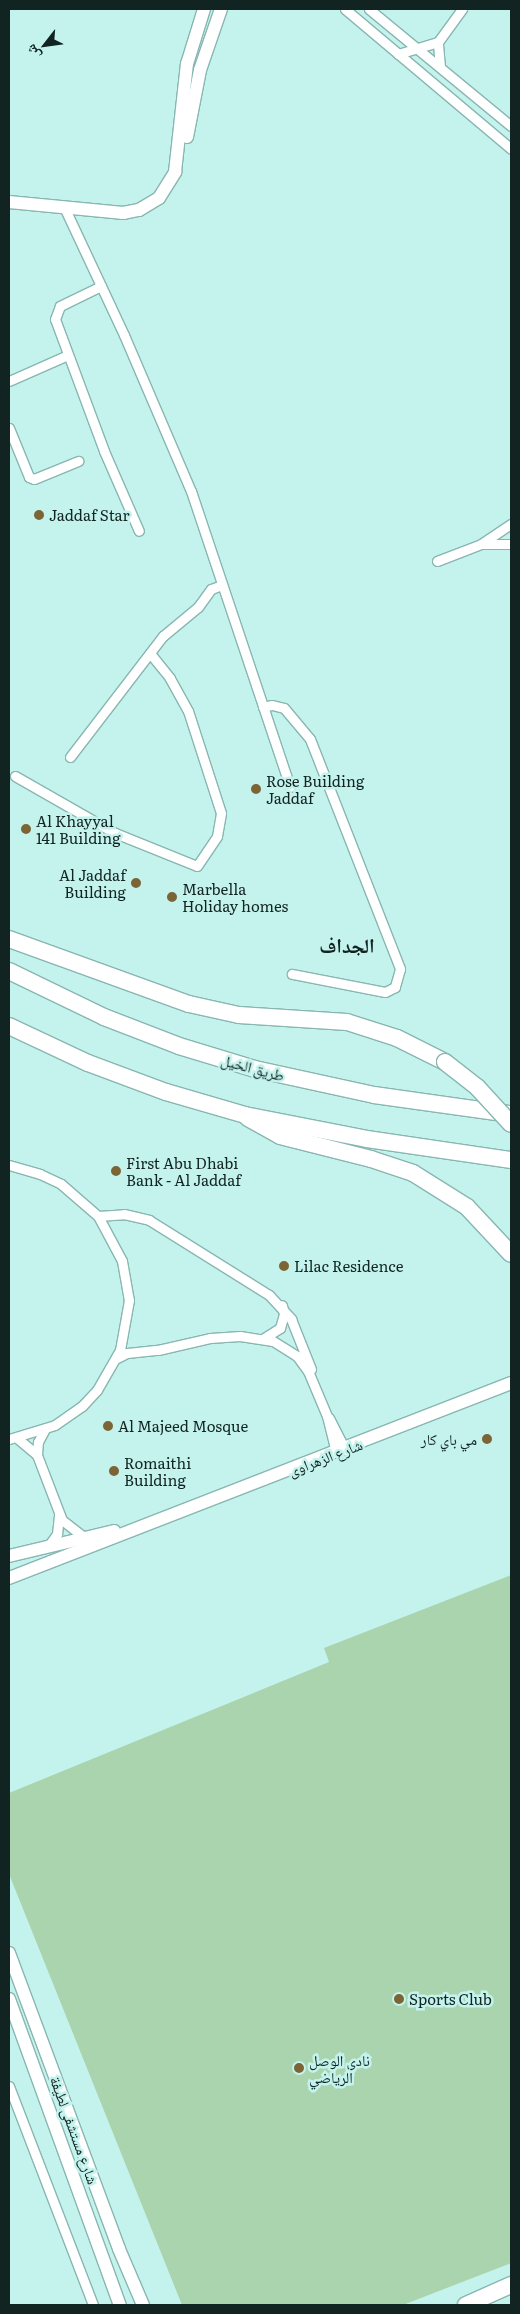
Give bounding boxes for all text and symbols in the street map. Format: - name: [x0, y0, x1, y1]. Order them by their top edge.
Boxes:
- north arrow: [20, 20, 70, 70]
- text: ش: [20, 41, 44, 64]
- place label: Jaddaf Star: [49, 506, 130, 524]
- marker: Jaddaf Star: [33, 509, 45, 521]
- place label: Rose Building Jaddaf: [266, 771, 364, 806]
- marker: Rose Building Jaddaf: [250, 783, 262, 795]
- place label: Al Khayyal 141 Building: [36, 811, 121, 846]
- marker: Al Khayyal 141 Building: [20, 823, 32, 835]
- place label: Al Jaddaf Building: [59, 865, 126, 900]
- marker: Al Jaddaf Building: [130, 877, 142, 889]
- place label: Marbella Holiday homes: [182, 879, 288, 914]
- marker: Marbella Holiday homes: [166, 891, 178, 903]
- district label: الجداف: [319, 932, 375, 956]
- street label: طريق الخيل: [219, 1050, 287, 1084]
- place label: First Abu Dhabi Bank - Al Jaddaf: [126, 1153, 241, 1188]
- marker: First Abu Dhabi Bank - Al Jaddaf: [110, 1165, 122, 1177]
- place label: Lilac Residence: [294, 1257, 404, 1275]
- marker: Lilac Residence: [278, 1260, 290, 1272]
- place label: Al Majeed Mosque: [118, 1417, 248, 1435]
- marker: Al Majeed Mosque: [102, 1420, 114, 1432]
- place label: مي باي كار: [421, 1430, 477, 1448]
- marker: مي باي كار: [481, 1433, 493, 1445]
- street label: شارع الزهراوى: [285, 1435, 365, 1479]
- place label: Romaithi Building: [124, 1453, 191, 1488]
- marker: Romaithi Building: [108, 1465, 120, 1477]
- place label: Sports Club: [409, 1990, 492, 2008]
- marker: Sports Club: [393, 1993, 405, 2005]
- place label: نادي الوصل الرياضي: [309, 2050, 370, 2085]
- marker: نادي الوصل الرياضي: [293, 2062, 305, 2074]
- street label: شارع مستشفى لطيفة: [47, 2074, 103, 2186]

